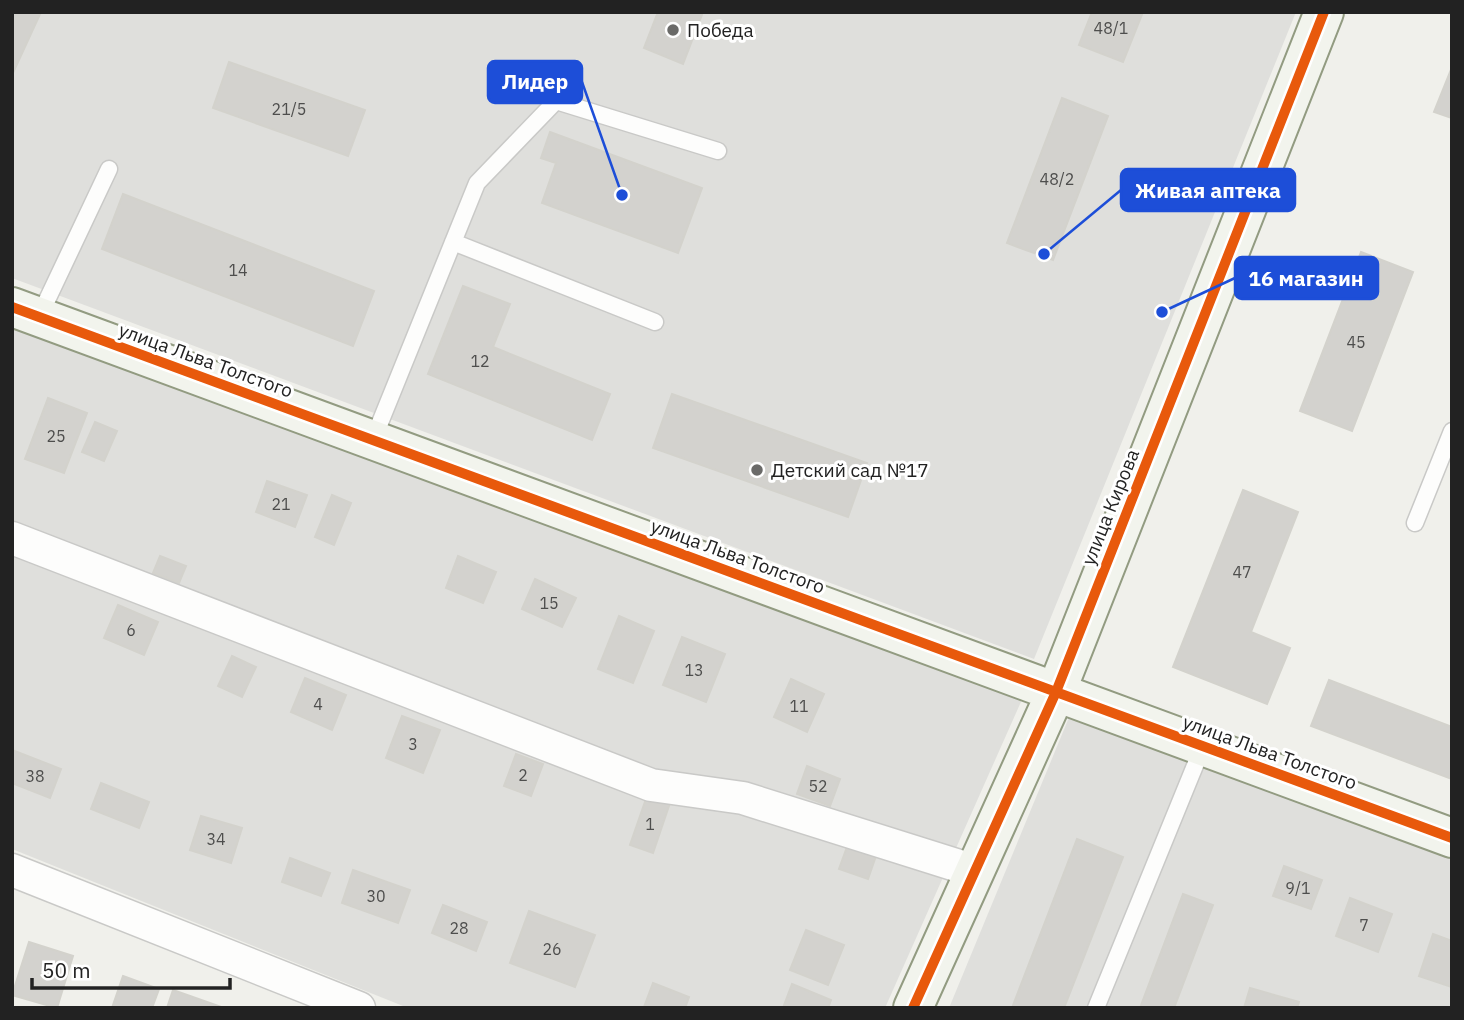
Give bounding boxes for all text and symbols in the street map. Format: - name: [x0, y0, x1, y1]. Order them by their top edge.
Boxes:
- place label: Победа: [687, 18, 754, 42]
- house number: 48/1: [1094, 18, 1128, 38]
- marker: Победа: [665, 22, 681, 38]
- callout: Лидер: [488, 61, 582, 103]
- text: Лидер: [502, 67, 568, 95]
- house number: 21/5: [272, 99, 306, 119]
- house number: 48/2: [1040, 169, 1074, 189]
- callout: Живая аптека: [1121, 169, 1295, 211]
- text: Живая аптека: [1135, 176, 1281, 204]
- callout: 16 магазин: [1235, 257, 1378, 299]
- house number: 14: [228, 260, 248, 280]
- text: 16 магазин: [1248, 264, 1364, 292]
- street label: улица Льва Толстого: [116, 317, 296, 403]
- house number: 45: [1346, 332, 1366, 352]
- house number: 12: [470, 351, 490, 371]
- house number: 25: [46, 426, 66, 446]
- street label: улица Кирова: [1076, 445, 1144, 569]
- place label: Детский сад №17: [771, 458, 929, 482]
- marker: Детский сад №17: [749, 462, 765, 478]
- house number: 21: [271, 494, 291, 514]
- street label: улица Льва Толстого: [648, 513, 828, 599]
- house number: 47: [1232, 562, 1252, 582]
- house number: 15: [539, 593, 559, 613]
- house number: 6: [126, 620, 136, 640]
- house number: 13: [684, 660, 704, 680]
- house number: 4: [313, 694, 323, 714]
- house number: 11: [789, 696, 809, 716]
- street label: улица Льва Толстого: [1180, 709, 1360, 795]
- house number: 3: [408, 734, 418, 754]
- house number: 2: [518, 765, 528, 785]
- house number: 38: [25, 766, 45, 786]
- house number: 52: [808, 776, 828, 796]
- house number: 1: [645, 814, 655, 834]
- house number: 34: [206, 829, 226, 849]
- house number: 9/1: [1285, 878, 1311, 898]
- house number: 30: [366, 886, 386, 906]
- house number: 7: [1359, 915, 1369, 935]
- house number: 28: [449, 918, 469, 938]
- house number: 26: [542, 939, 562, 959]
- scale bar: [32, 946, 229, 990]
- text: 50 m: [42, 956, 91, 984]

